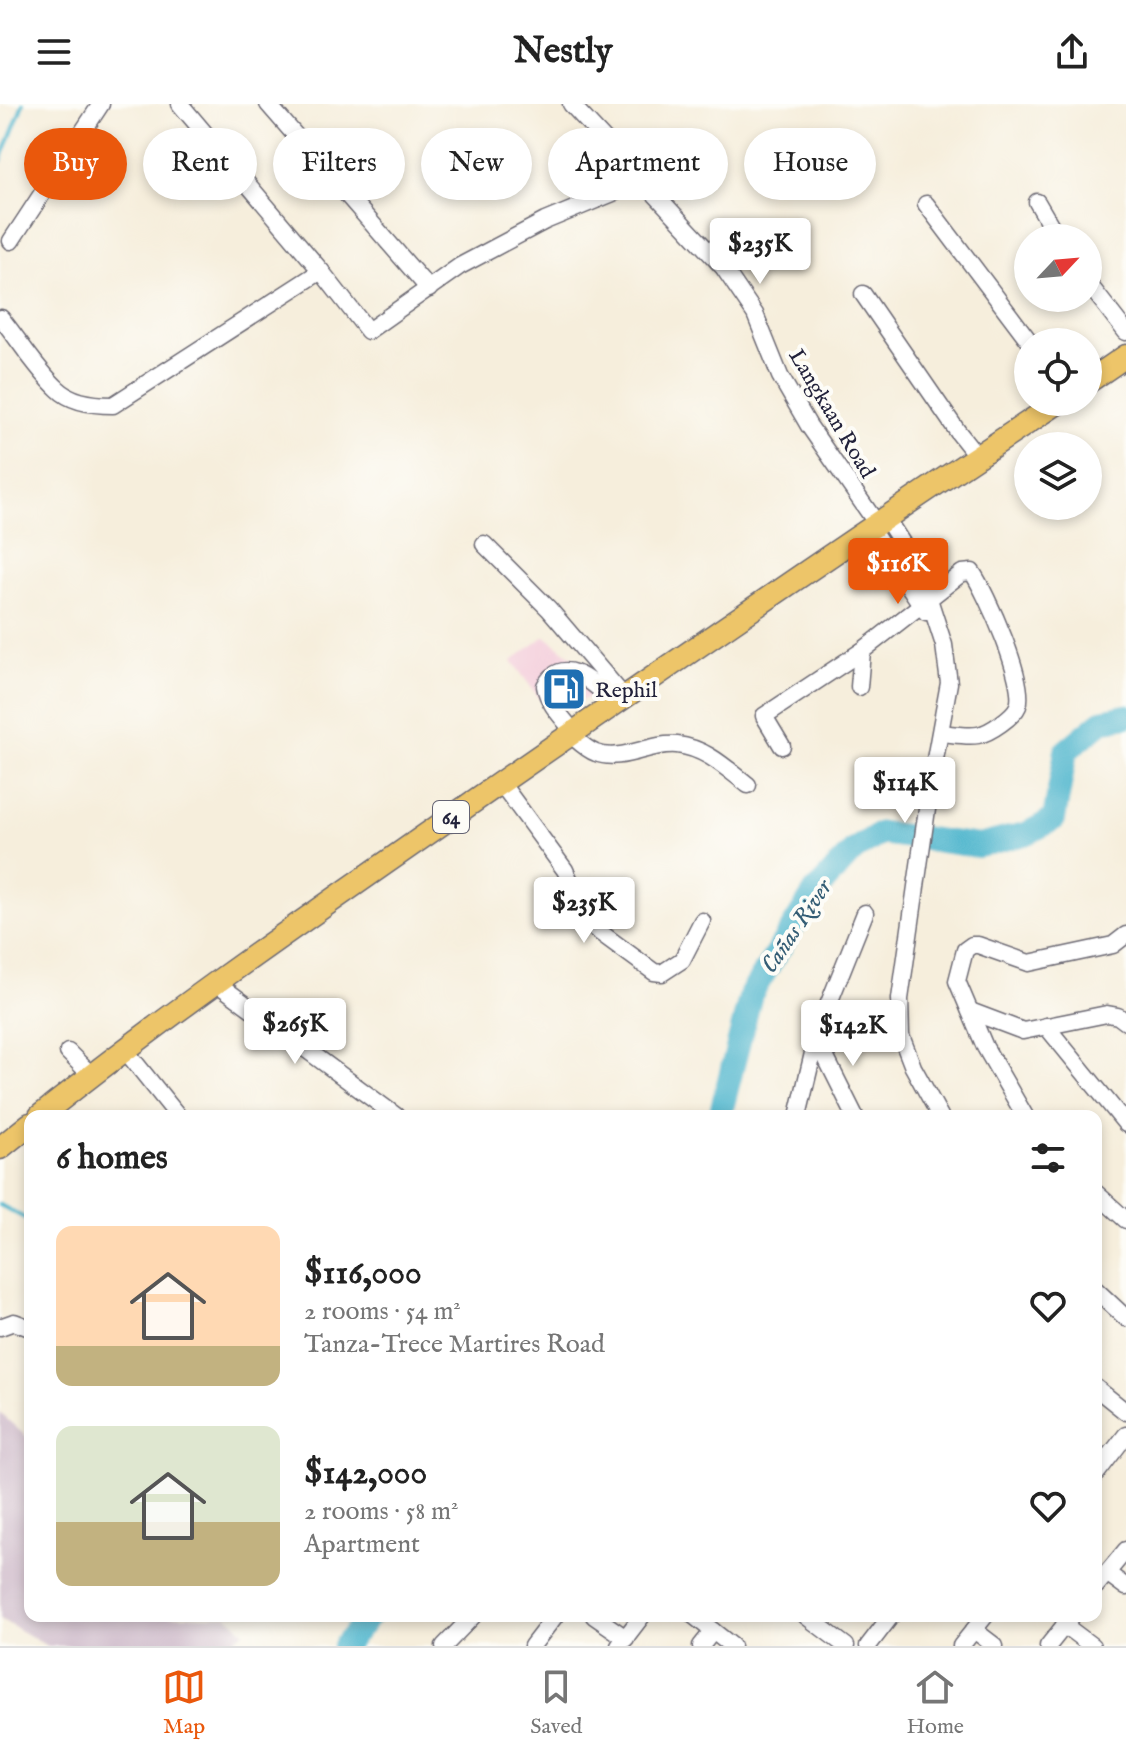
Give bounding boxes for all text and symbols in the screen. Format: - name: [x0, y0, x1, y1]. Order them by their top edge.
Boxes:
- text: Nestly: [514, 29, 612, 75]
- icon: menu: [32, 30, 76, 74]
- icon: share: [1050, 30, 1094, 74]
- chip: Buy: [24, 128, 127, 200]
- chip: Rent: [143, 128, 257, 200]
- chip: Filters: [273, 128, 405, 200]
- chip: New: [421, 128, 532, 200]
- chip: Apartment: [548, 128, 728, 200]
- chip: House: [744, 128, 876, 200]
- pin: $235K: [704, 218, 816, 286]
- north arrow: [1014, 224, 1102, 312]
- map controls: [1014, 224, 1102, 520]
- text: $235K: [728, 227, 792, 260]
- button: locate: [1014, 328, 1102, 416]
- street label: Langkaan Road: [782, 344, 881, 484]
- button: layers: [1014, 432, 1102, 520]
- pin: $116K: [842, 538, 954, 606]
- text: $116K: [866, 547, 930, 580]
- fuel station icon: Rephil: [540, 665, 588, 713]
- place label: Rephil: [595, 677, 657, 705]
- pin: $114K: [849, 757, 961, 825]
- text: $114K: [872, 766, 938, 799]
- road number: 64: [433, 801, 469, 833]
- water label: Cañas River: [755, 873, 841, 980]
- pin: $235K: [528, 877, 640, 945]
- text: $235K: [552, 886, 616, 919]
- pin: $265K: [239, 998, 351, 1066]
- pin: $142K: [797, 1000, 909, 1068]
- text: $265K: [262, 1007, 328, 1040]
- text: $142K: [819, 1009, 887, 1042]
- icon: filters: [1026, 1136, 1070, 1180]
- text: 6 homes: [56, 1137, 168, 1180]
- text: $116,000: [304, 1252, 422, 1295]
- icon: home: [120, 1258, 216, 1354]
- icon: heart: [1026, 1284, 1070, 1328]
- text: 2 rooms · 54 m²: [304, 1295, 461, 1328]
- text: Tanza-Trece Martires Road: [304, 1328, 605, 1361]
- text: $142,000: [304, 1452, 427, 1495]
- icon: home: [120, 1458, 216, 1554]
- icon: heart: [1026, 1484, 1070, 1528]
- text: 2 rooms · 58 m²: [304, 1495, 458, 1528]
- text: Apartment: [304, 1528, 420, 1561]
- tab: Map: [162, 1665, 206, 1741]
- tab: Saved: [530, 1665, 582, 1741]
- tab: Home: [906, 1665, 964, 1741]

